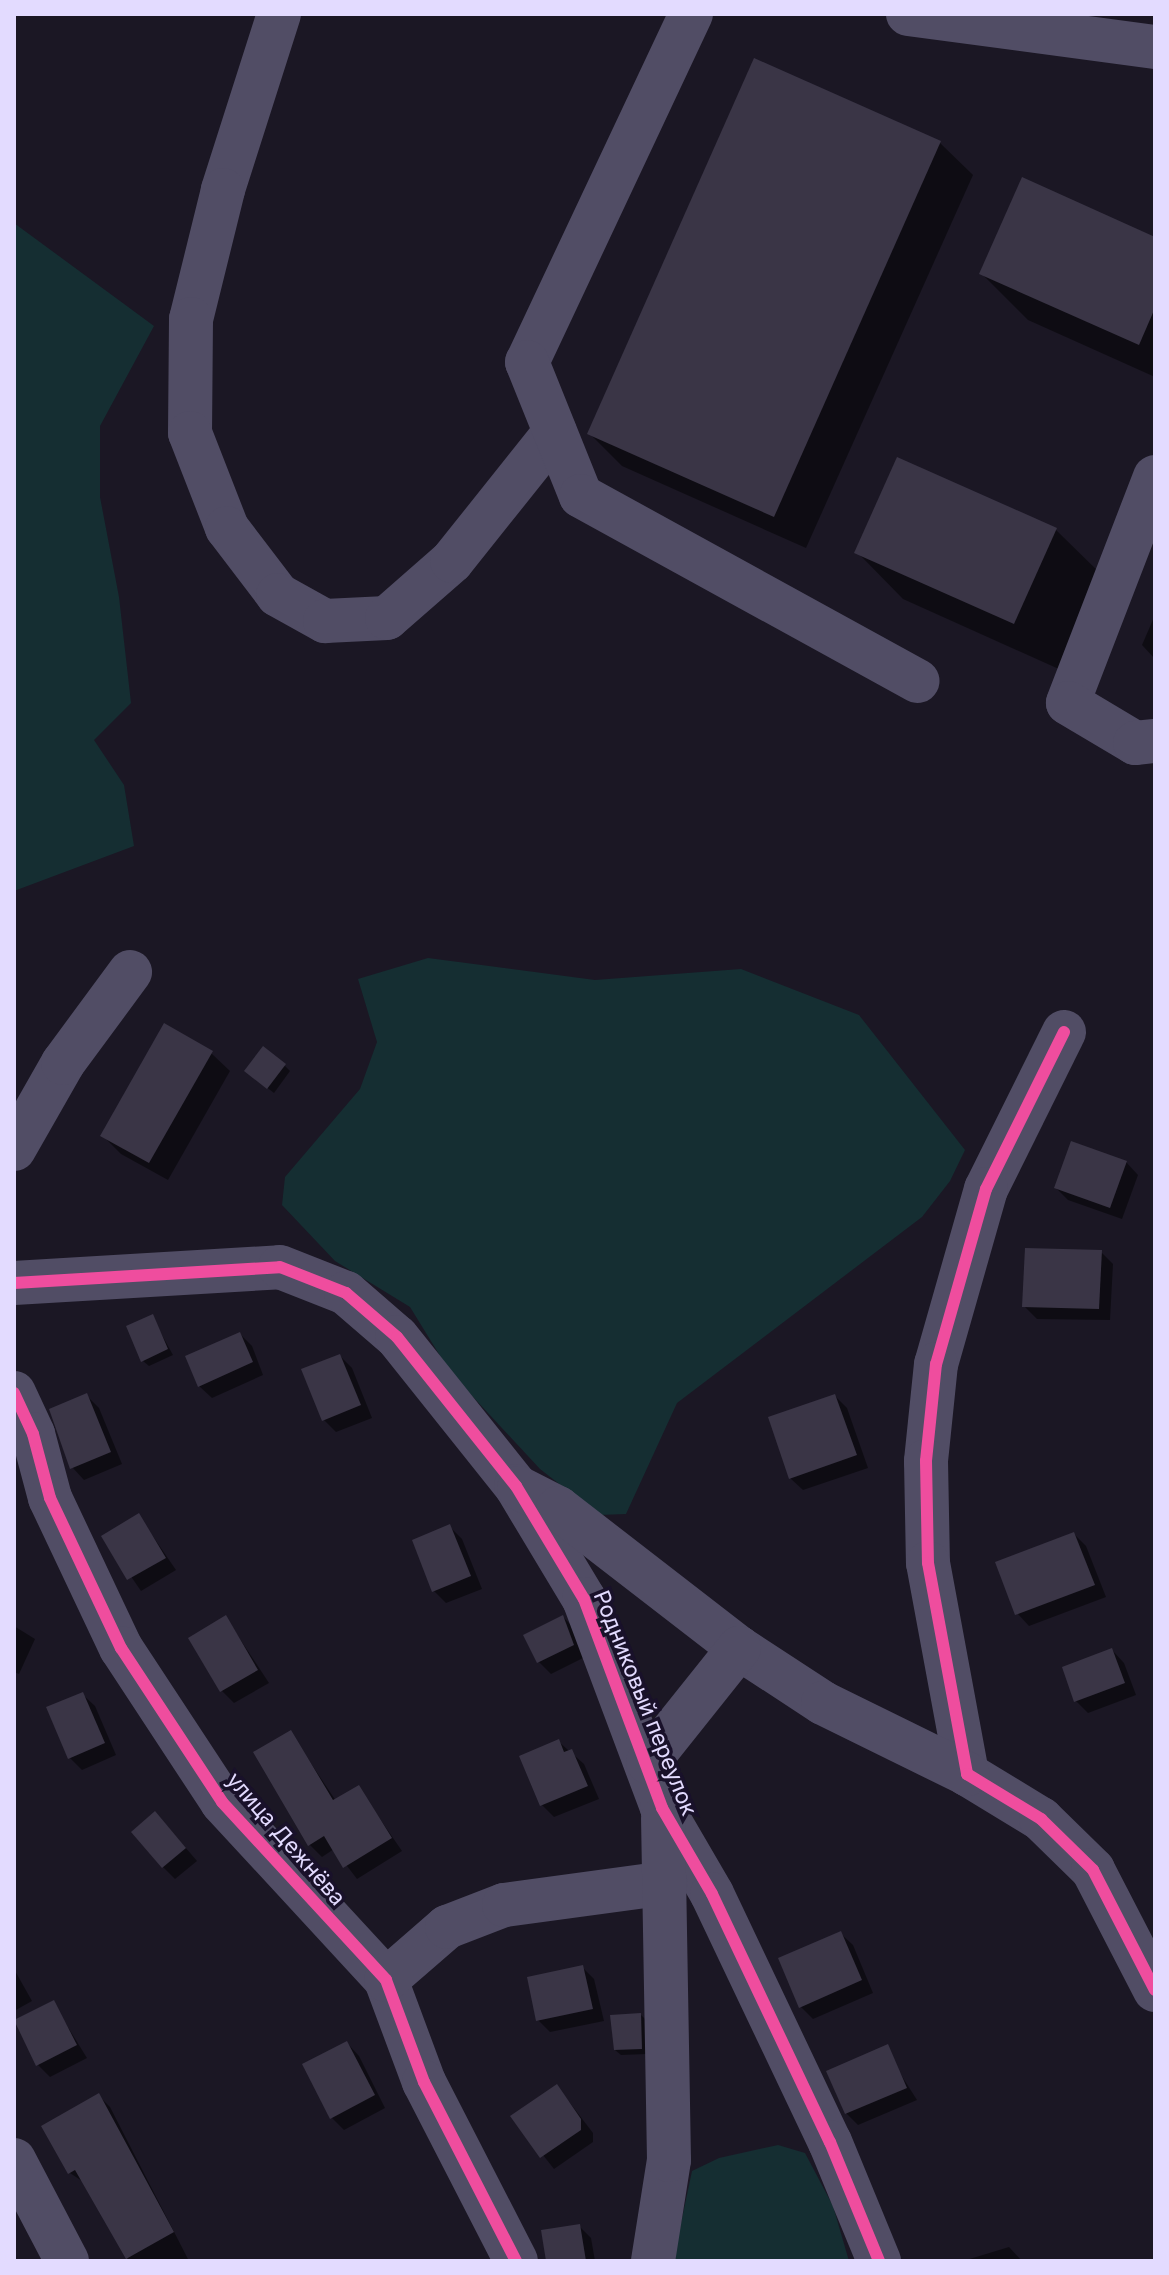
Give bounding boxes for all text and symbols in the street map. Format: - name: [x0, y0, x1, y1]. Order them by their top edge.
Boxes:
- street label: Родниковый переулок: [588, 1587, 702, 1819]
- street label: улица Дежнёва: [221, 1767, 351, 1911]

